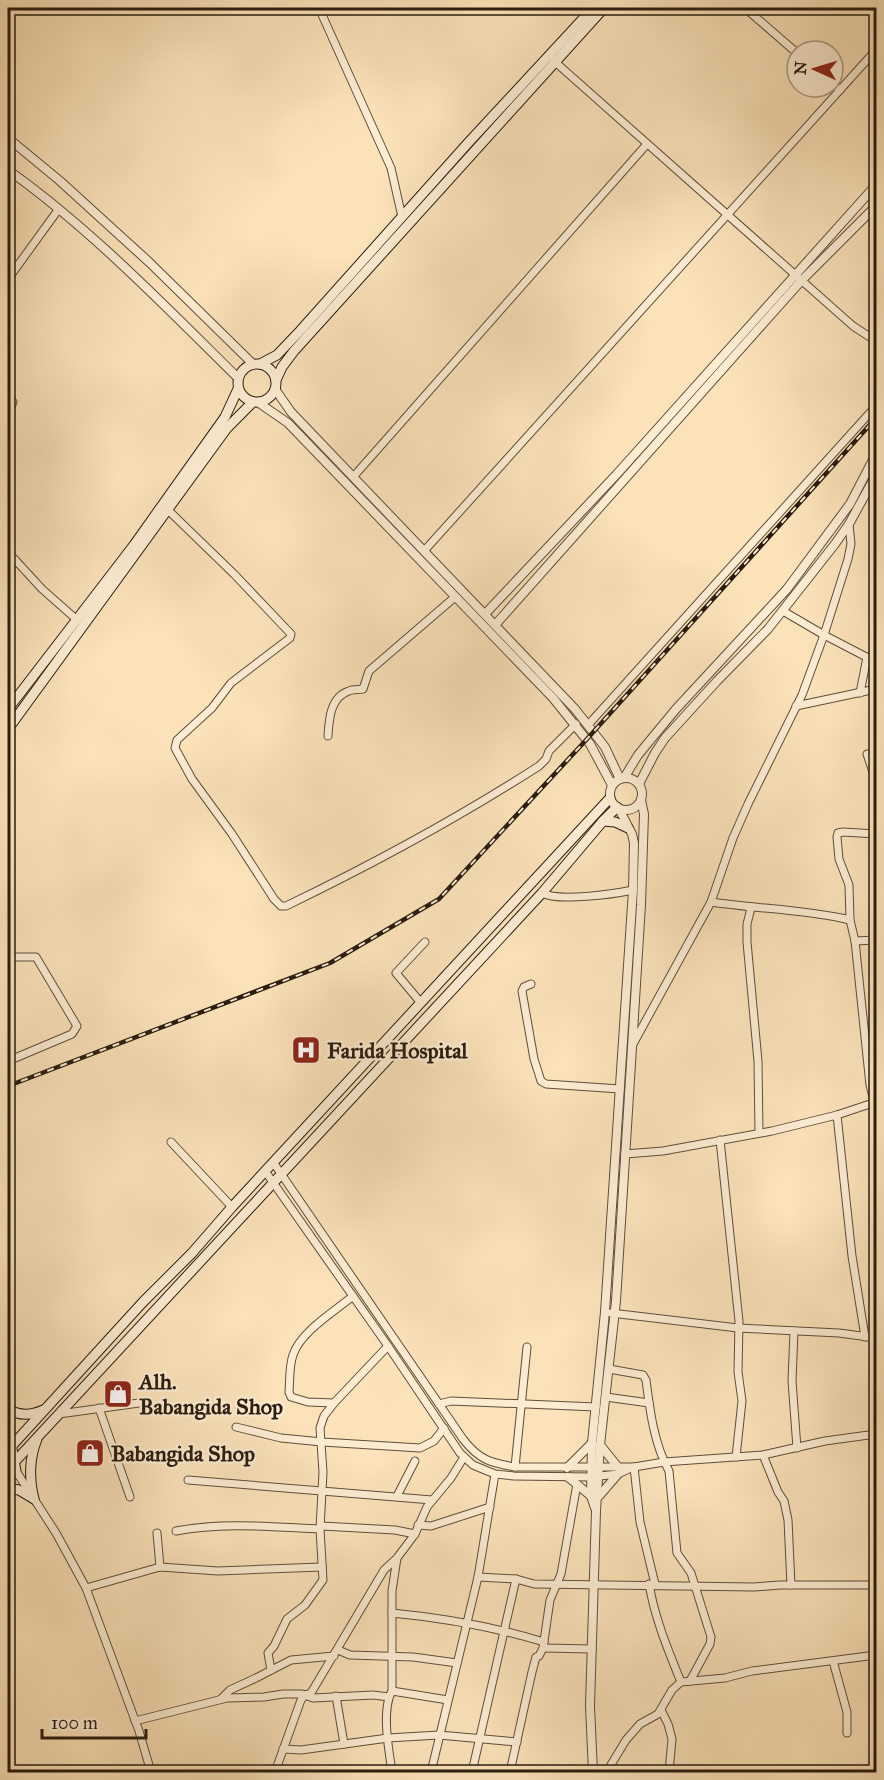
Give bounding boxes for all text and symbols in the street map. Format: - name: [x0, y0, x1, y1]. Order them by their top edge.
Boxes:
- north arrow: [785, 39, 845, 99]
- text: N: [791, 60, 811, 75]
- hospital icon: Farida Hospital: [290, 1034, 322, 1066]
- place label: Farida Hospital: [327, 1037, 469, 1064]
- place label: Alh. Babangida Shop: [137, 1368, 283, 1420]
- shop icon: Alh. Babangida Shop: [102, 1378, 134, 1410]
- shop icon: Babangida Shop: [74, 1437, 106, 1469]
- place label: Babangida Shop: [111, 1440, 255, 1467]
- scale bar: [42, 1702, 146, 1740]
- text: 100 m: [51, 1712, 98, 1734]

